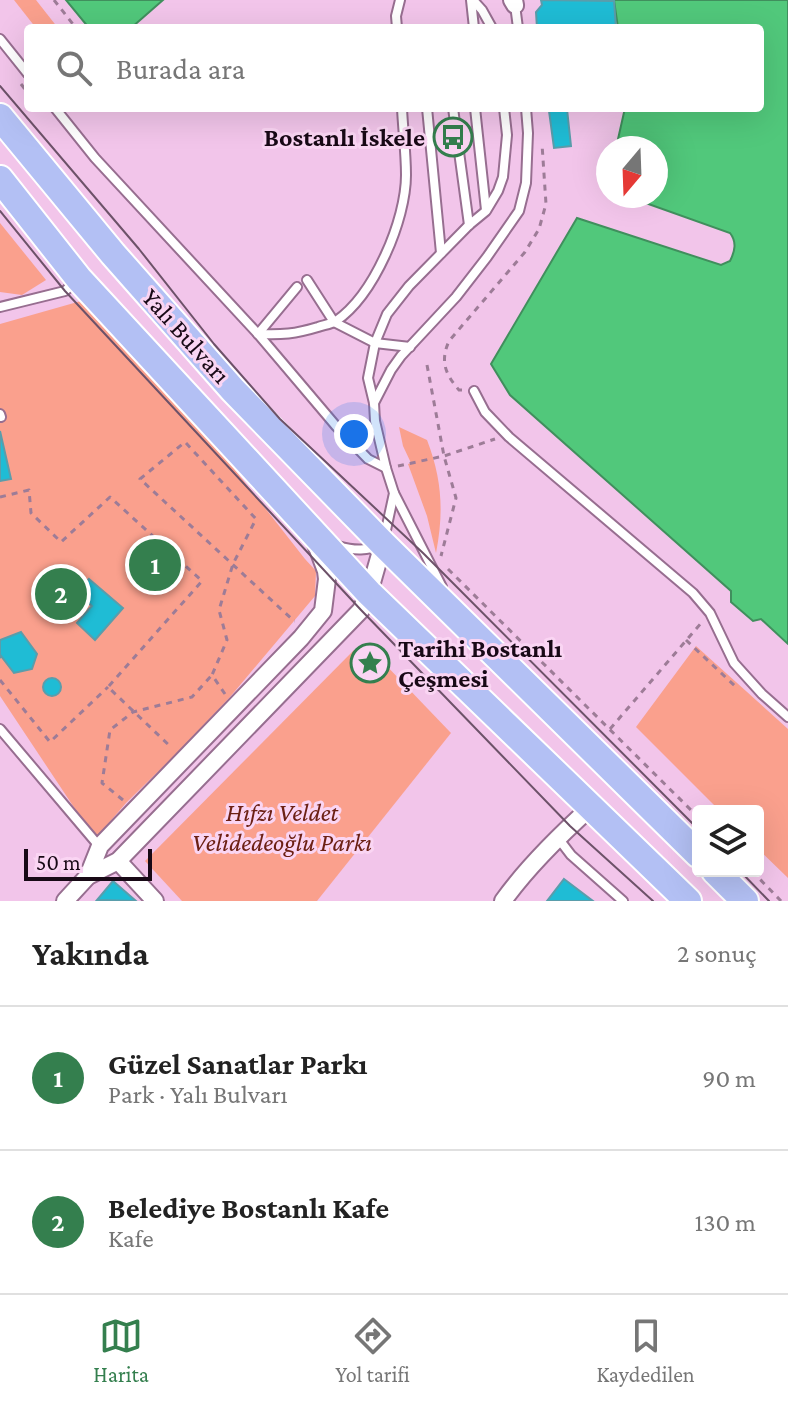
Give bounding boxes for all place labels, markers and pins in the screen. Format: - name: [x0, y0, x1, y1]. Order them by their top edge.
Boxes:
- bus stop icon: Bostanlı İskele: [432, 116, 474, 158]
- place label: Bostanlı İskele: [264, 123, 425, 152]
- pin: 1: [129, 535, 181, 595]
- pin: 2: [35, 564, 87, 624]
- place label: Tarihi Bostanlı Çeşmesi: [398, 634, 563, 693]
- place icon: Tarihi Bostanlı Çeşmesi: [349, 642, 391, 684]

